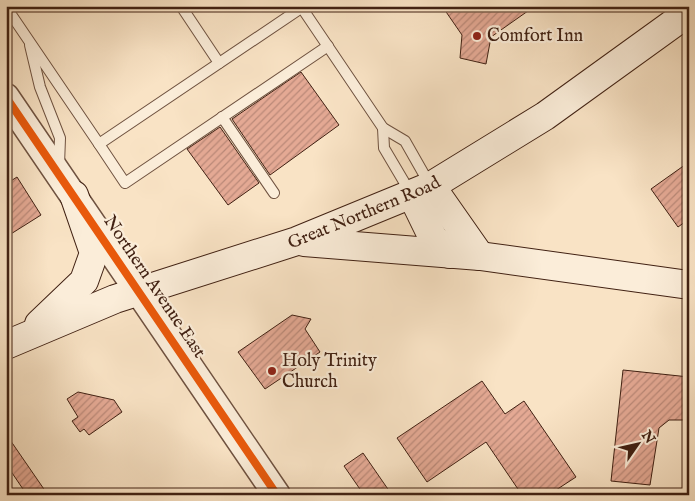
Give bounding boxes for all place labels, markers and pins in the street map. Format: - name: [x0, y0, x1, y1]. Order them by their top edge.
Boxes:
- place label: Comfort Inn: [487, 25, 584, 48]
- marker: Comfort Inn: [471, 30, 483, 42]
- place label: Holy Trinity Church: [282, 350, 377, 394]
- marker: Holy Trinity Church: [266, 365, 278, 377]

